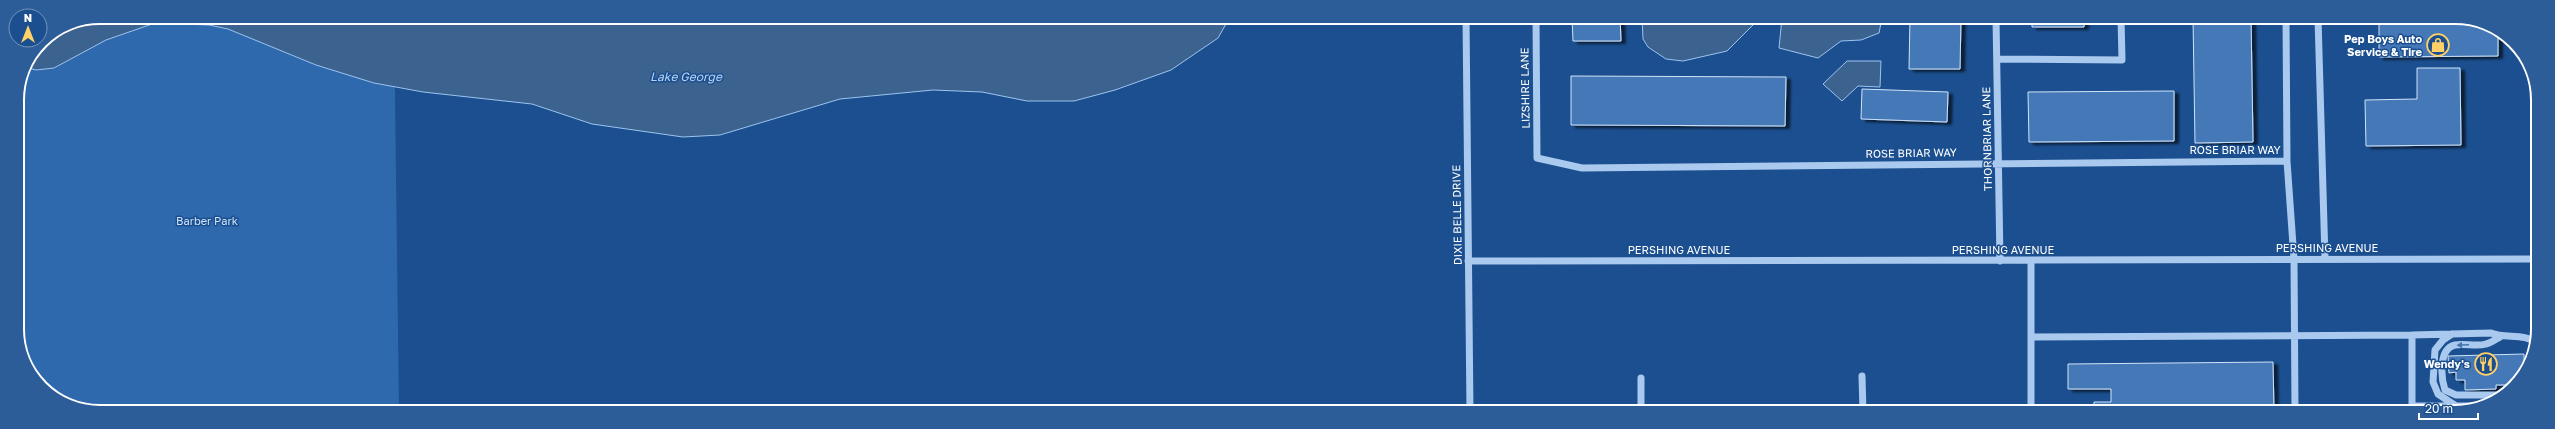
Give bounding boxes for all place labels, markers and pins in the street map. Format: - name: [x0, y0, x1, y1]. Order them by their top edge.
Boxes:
- place label: Pep Boys Auto Service & Tire: [2344, 32, 2422, 58]
- shop icon: Pep Boys Auto Service & Tire: [2425, 32, 2451, 58]
- restaurant icon: Wendy's: [2473, 351, 2499, 377]
- place label: Wendy's: [2424, 357, 2470, 370]

